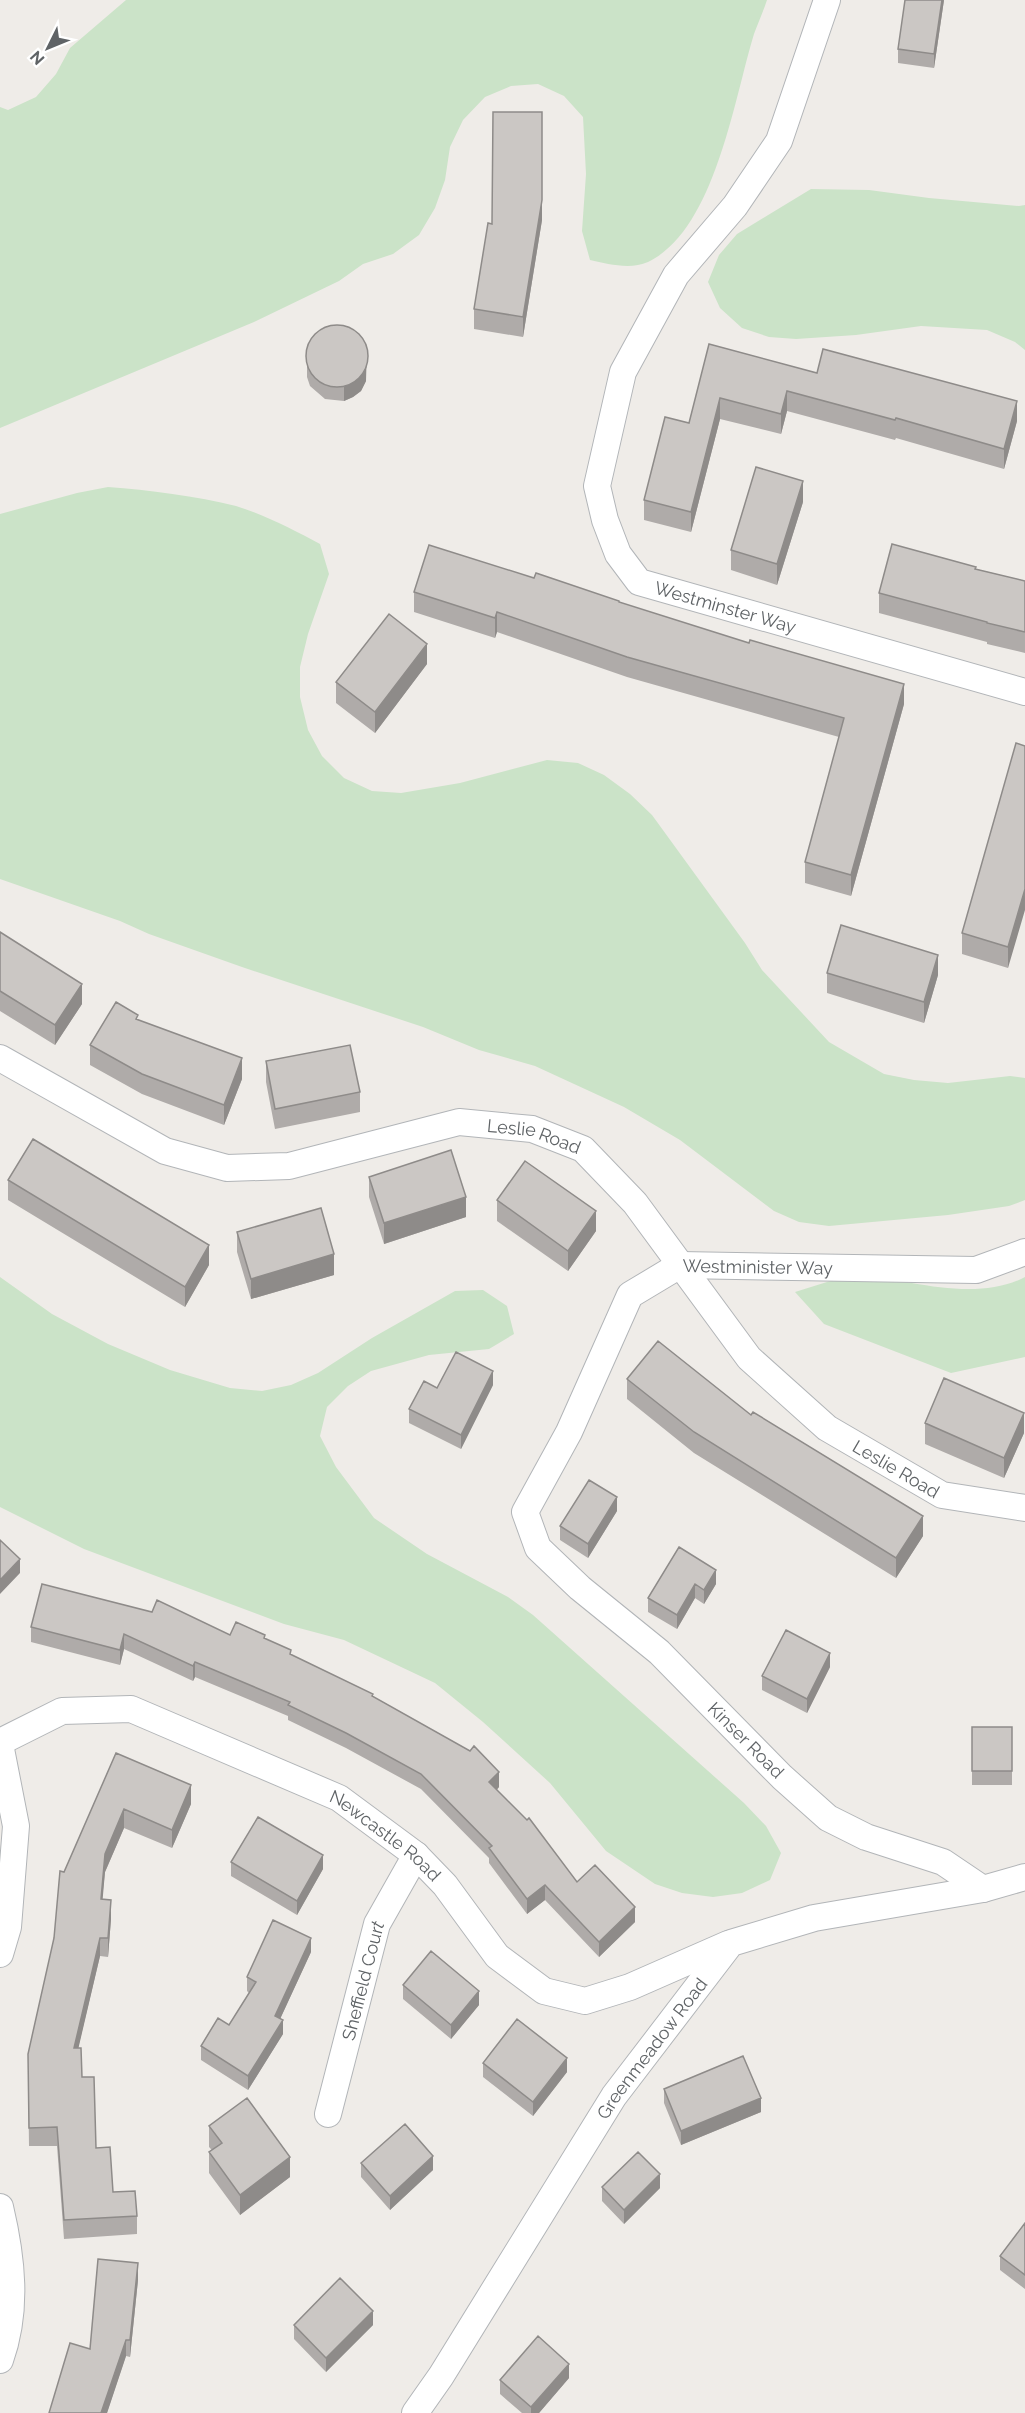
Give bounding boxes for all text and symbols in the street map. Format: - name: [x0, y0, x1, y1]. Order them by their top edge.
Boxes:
- north arrow: [18, 18, 78, 78]
- text: N: [26, 47, 49, 69]
- street label: Westminster Way: [652, 577, 799, 637]
- street label: Leslie Road: [486, 1114, 584, 1158]
- street label: Westminister Way: [683, 1255, 833, 1278]
- street label: Leslie Road: [849, 1435, 944, 1502]
- street label: Kinser Road: [704, 1698, 788, 1782]
- street label: Newcastle Road: [327, 1785, 446, 1885]
- street label: Sheffield Court: [337, 1916, 388, 2042]
- street label: Greenmeadow Road: [592, 1974, 711, 2123]

